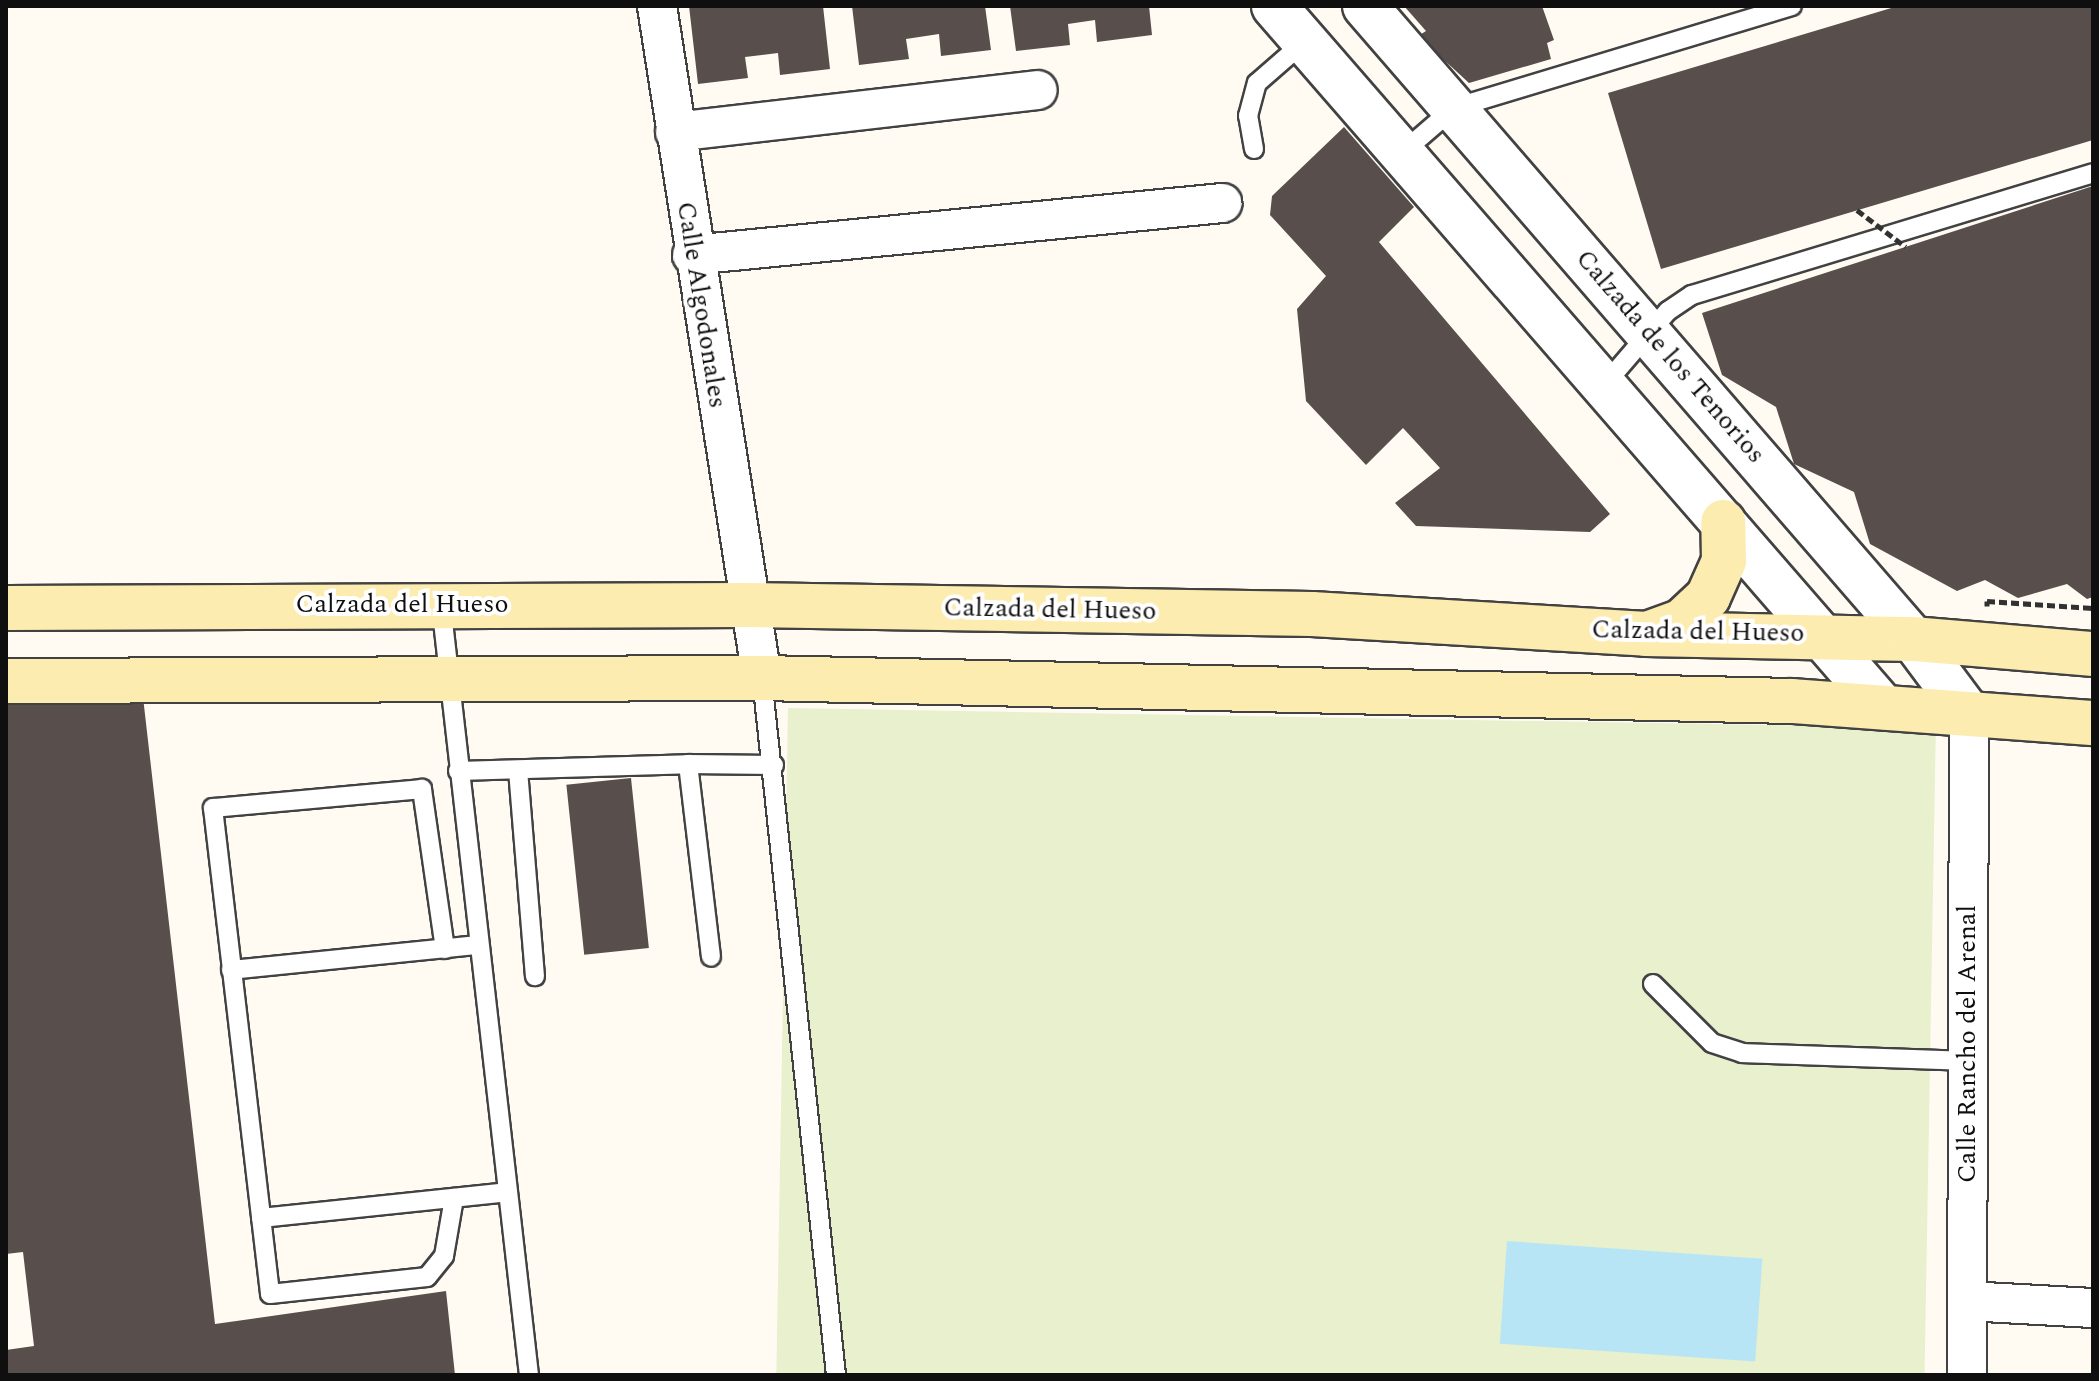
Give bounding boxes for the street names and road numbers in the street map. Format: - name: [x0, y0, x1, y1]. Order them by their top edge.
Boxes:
- street label: Calle Algodonales: [669, 200, 733, 410]
- street label: Calzada de los Tenorios: [1569, 244, 1771, 470]
- street label: Calzada del Hueso: [296, 589, 508, 621]
- street label: Calzada del Hueso: [943, 593, 1157, 627]
- street label: Calzada del Hueso: [1591, 615, 1805, 649]
- street label: Calle Rancho del Arenal: [1952, 905, 1984, 1183]

